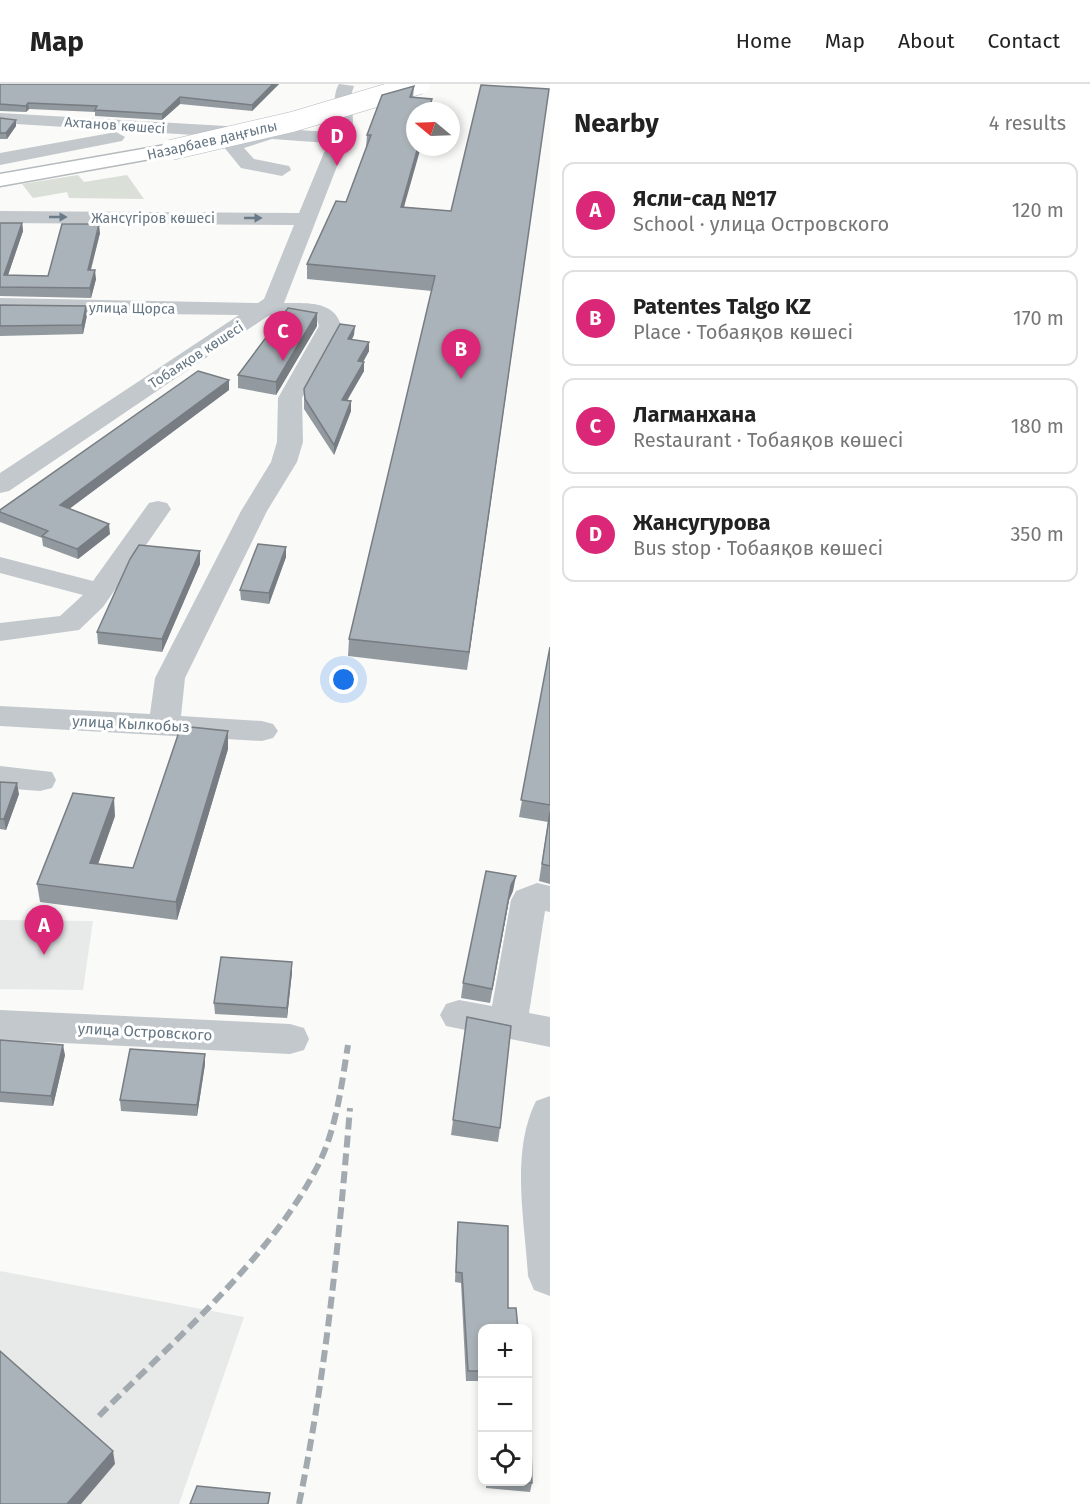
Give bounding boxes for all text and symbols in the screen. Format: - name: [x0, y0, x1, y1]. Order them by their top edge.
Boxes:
- text: Map: [30, 25, 84, 58]
- text: Home: [736, 28, 792, 54]
- text: Map: [825, 28, 865, 54]
- text: About: [898, 28, 955, 54]
- text: Contact: [988, 28, 1060, 54]
- north arrow: [406, 102, 460, 156]
- text: Nearby: [574, 108, 659, 139]
- text: 4 results: [989, 111, 1066, 135]
- street label: Ахтанов көшесі: [64, 113, 166, 138]
- pin: D: [318, 116, 356, 166]
- street label: Назарбаев даңғылы: [145, 117, 279, 164]
- text: Ясли-сад №17: [633, 185, 777, 212]
- text: A: [590, 198, 601, 222]
- text: 120 m: [1012, 198, 1064, 222]
- street label: Жансүгіров көшесі: [91, 210, 215, 227]
- one-way arrow: [49, 212, 68, 222]
- text: School · улица Островского: [633, 212, 889, 236]
- one-way arrow: [244, 213, 263, 223]
- text: Patentes Talgo KZ: [633, 293, 811, 320]
- street label: улица Щорса: [89, 299, 175, 318]
- text: B: [589, 306, 602, 330]
- text: 170 m: [1013, 306, 1064, 330]
- pin: C: [264, 312, 302, 361]
- street label: Тобаяқов көшесі: [146, 318, 247, 392]
- text: Place · Тобаяқов көшесі: [633, 320, 853, 344]
- pin: B: [442, 330, 480, 379]
- text: Лагманхана: [633, 401, 756, 428]
- text: C: [590, 414, 601, 438]
- text: 180 m: [1011, 414, 1064, 438]
- text: Restaurant · Тобаяқов көшесі: [633, 428, 903, 452]
- text: Жансугурова: [633, 509, 771, 536]
- text: D: [589, 522, 602, 546]
- text: 350 m: [1010, 522, 1064, 546]
- text: Bus stop · Тобаяқов көшесі: [633, 536, 883, 560]
- your location: [329, 665, 358, 694]
- street label: улица Кылкобыз: [72, 712, 190, 736]
- pin: A: [24, 906, 63, 955]
- street label: улица Островского: [77, 1019, 213, 1045]
- map controls: [478, 1324, 532, 1486]
- button: +: [478, 1324, 532, 1378]
- button: −: [478, 1378, 532, 1432]
- button: locate: [478, 1432, 532, 1486]

